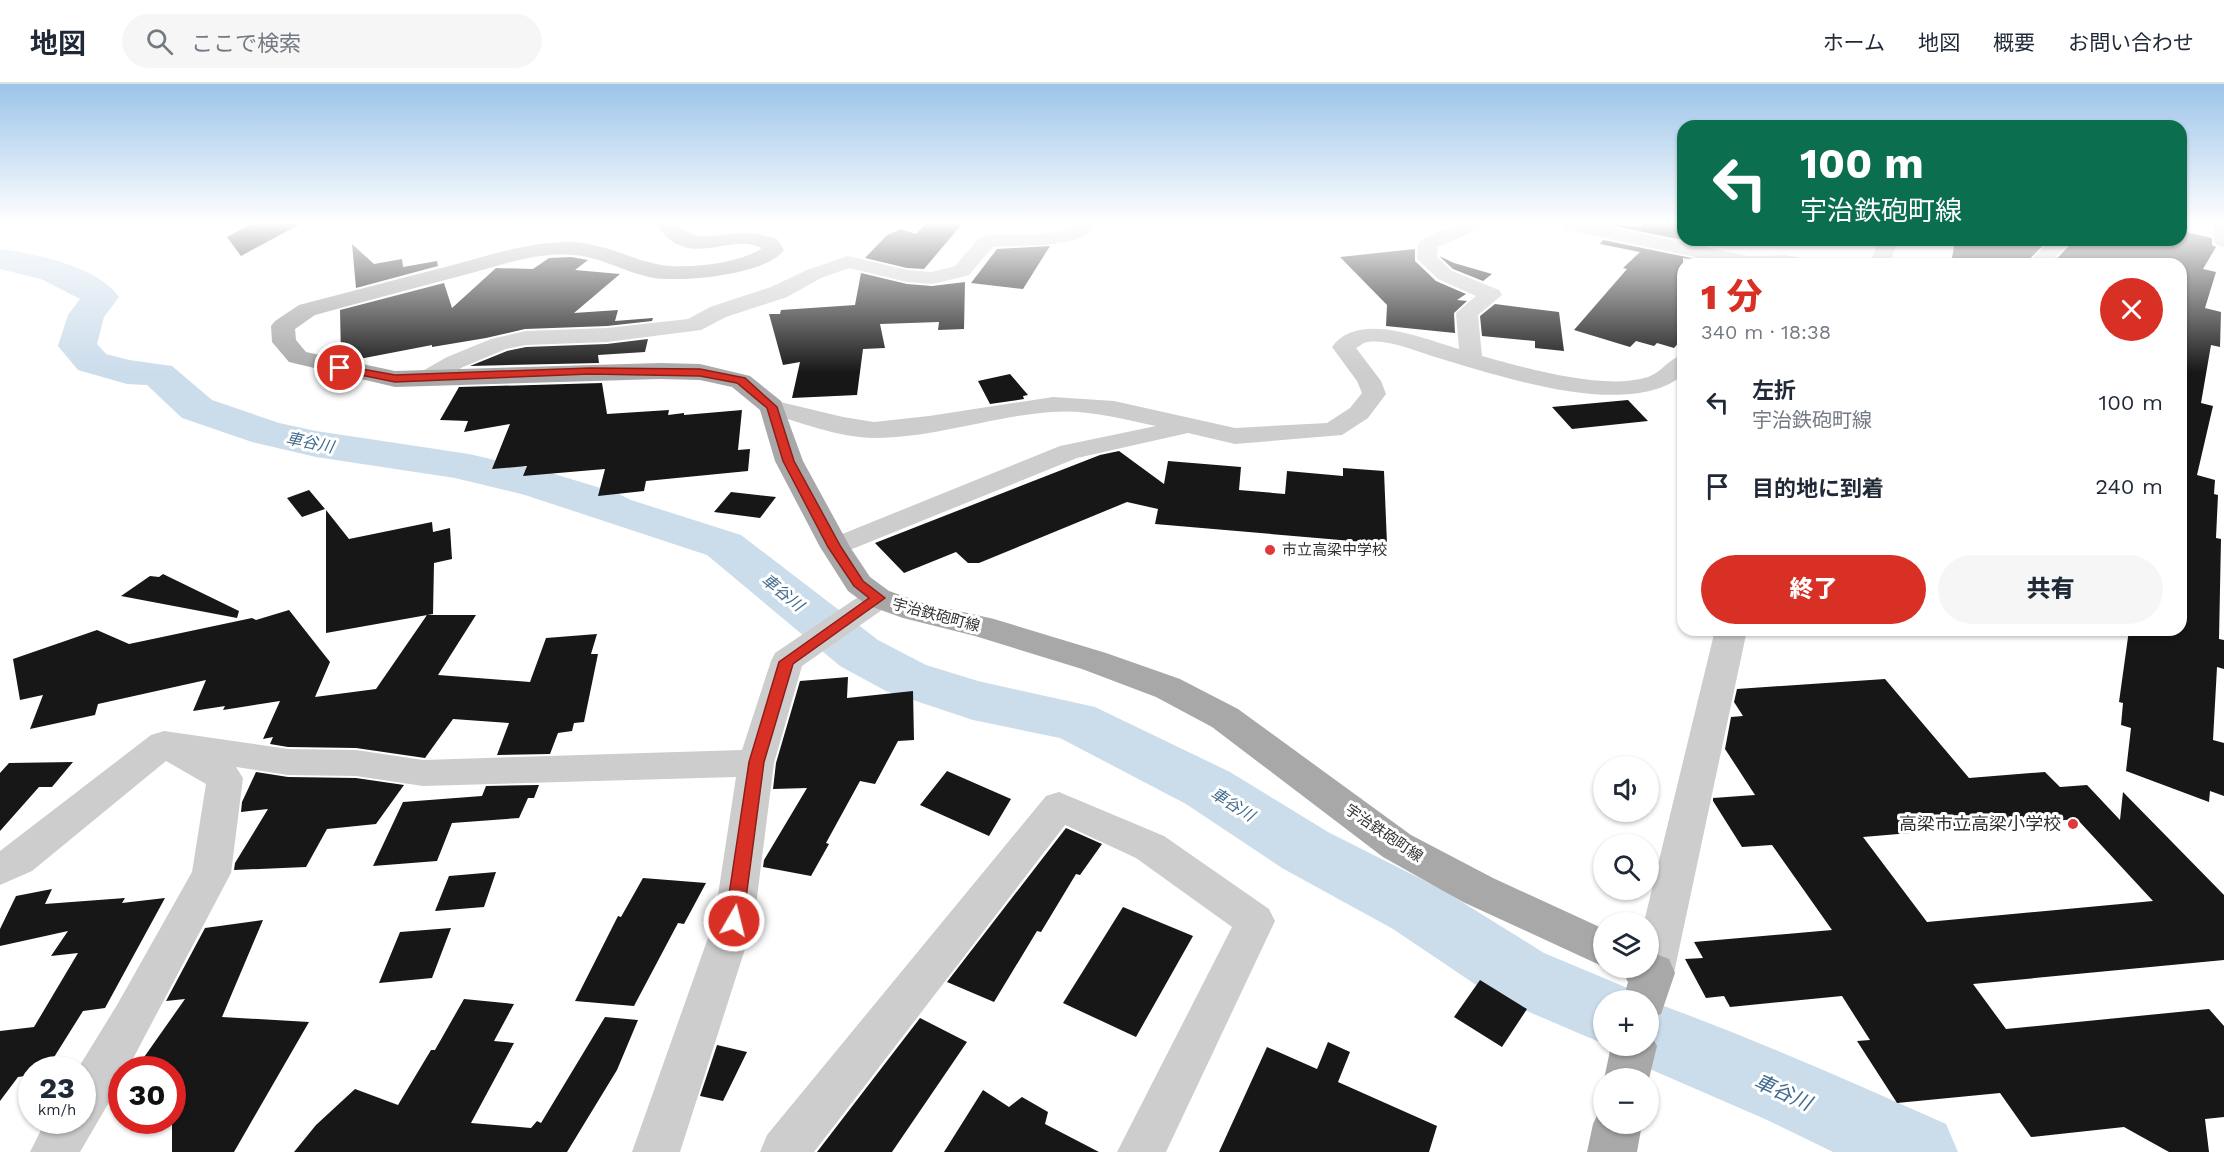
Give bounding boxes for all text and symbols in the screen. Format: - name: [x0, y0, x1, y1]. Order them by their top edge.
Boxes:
- search box: [122, 14, 542, 68]
- icon: search: [143, 25, 176, 58]
- text: 地図: [30, 27, 86, 60]
- text: ホーム: [1823, 30, 1885, 55]
- text: 地図: [1918, 30, 1960, 55]
- text: 概要: [1993, 30, 2035, 55]
- text: お問い合わせ: [2068, 30, 2194, 55]
- text: ここで検索: [191, 31, 301, 56]
- text: 100 m: [1800, 139, 1924, 188]
- icon: left: [1701, 144, 1779, 222]
- text: 宇治鉄砲町線: [1800, 195, 1962, 227]
- text: 1 分: [1701, 276, 1763, 318]
- button: close: [2100, 278, 2163, 341]
- text: 340 m · 18:38: [1701, 320, 1831, 344]
- pin: [314, 342, 365, 393]
- icon: arrive: [323, 351, 356, 384]
- text: 左折: [1752, 378, 1796, 403]
- icon: left: [1701, 386, 1734, 419]
- text: 100 m: [2099, 390, 2163, 415]
- text: 宇治鉄砲町線: [1752, 408, 1872, 432]
- water label: 車谷川: [285, 429, 337, 457]
- icon: arrive: [1701, 470, 1734, 503]
- text: 240 m: [2095, 474, 2163, 499]
- text: 目的地に到着: [1752, 476, 1884, 501]
- place label: 市立高梁中学校: [1282, 541, 1387, 559]
- marker: 市立高梁中学校: [1263, 543, 1277, 557]
- button: 終了: [1701, 555, 1926, 624]
- button: 共有: [1938, 555, 2163, 624]
- water label: 車谷川: [758, 570, 809, 616]
- street label: 宇治鉄砲町線: [890, 595, 982, 635]
- map controls: [1593, 756, 1659, 1134]
- button: sound: [1593, 756, 1659, 822]
- water label: 車谷川: [1207, 784, 1260, 826]
- street label: 宇治鉄砲町線: [1342, 800, 1426, 866]
- place label: 高梁市立高梁小学校: [1899, 813, 2061, 834]
- marker: 高梁市立高梁小学校: [2066, 817, 2080, 831]
- button: search: [1593, 834, 1659, 900]
- position arrow: [702, 889, 766, 953]
- button: layers: [1593, 912, 1659, 978]
- button: +: [1593, 990, 1659, 1056]
- speed limit sign: 30: [108, 1056, 186, 1134]
- button: −: [1593, 1068, 1659, 1134]
- water label: 車谷川: [1751, 1069, 1817, 1116]
- text: 23: [39, 1070, 75, 1105]
- text: km/h: [38, 1101, 76, 1119]

